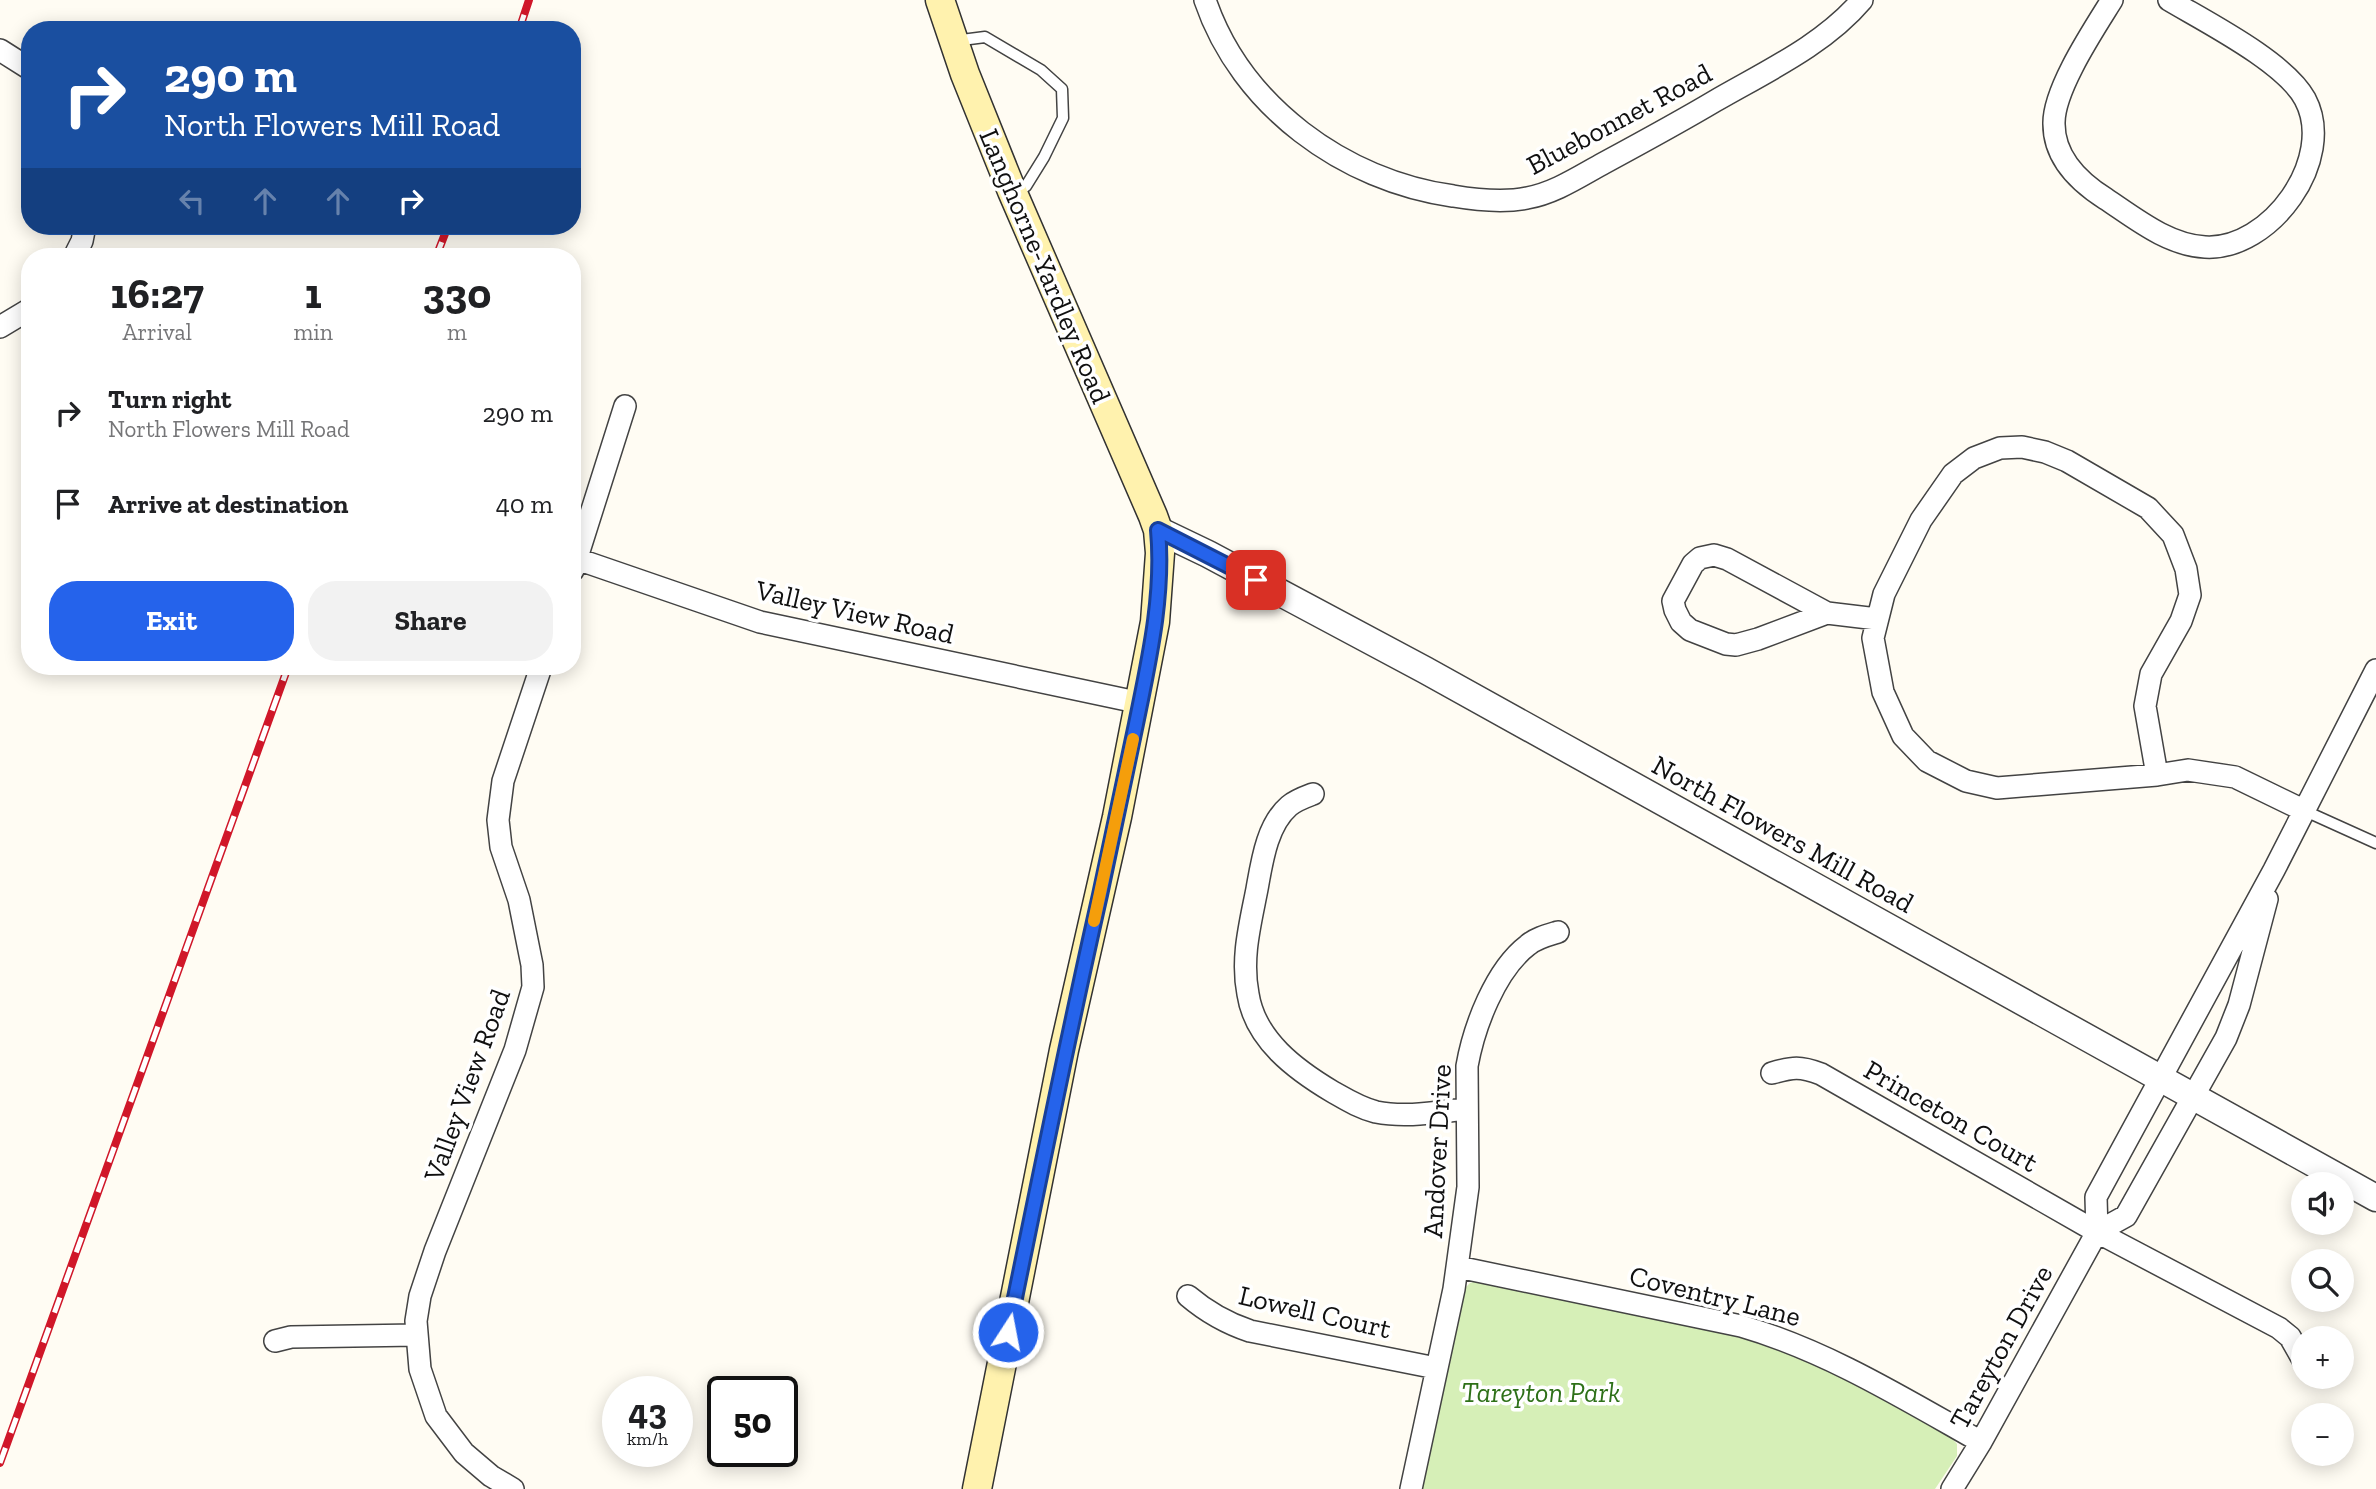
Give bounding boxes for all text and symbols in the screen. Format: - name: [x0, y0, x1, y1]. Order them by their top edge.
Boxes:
- text: 290 m: [164, 46, 297, 105]
- icon: right: [49, 49, 140, 140]
- street label: Bluebonnet Road: [1521, 56, 1717, 182]
- text: North Flowers Mill Road: [164, 106, 500, 144]
- street label: Langhorne-Yardley Road: [972, 124, 1118, 408]
- icon: left: [173, 182, 211, 220]
- icon: ahead: [246, 182, 284, 220]
- icon: ahead: [319, 182, 357, 220]
- icon: right: [392, 182, 430, 220]
- text: 16:27: [111, 268, 204, 319]
- text: 1: [305, 268, 322, 319]
- text: 330: [422, 268, 491, 319]
- text: Arrival: [123, 318, 192, 346]
- text: min: [293, 318, 333, 346]
- text: m: [447, 318, 467, 346]
- text: Turn right: [108, 383, 231, 415]
- icon: right: [49, 394, 87, 432]
- text: 290 m: [482, 397, 553, 429]
- text: North Flowers Mill Road: [108, 415, 350, 443]
- icon: arrive: [49, 485, 87, 523]
- text: Arrive at destination: [108, 488, 348, 520]
- text: 40 m: [496, 488, 553, 520]
- pin: [1226, 550, 1286, 610]
- icon: arrive: [1237, 561, 1275, 599]
- street label: Valley View Road: [752, 573, 957, 651]
- button: Exit: [49, 581, 294, 661]
- button: Share: [308, 581, 553, 661]
- street label: North Flowers Mill Road: [1646, 748, 1920, 920]
- street label: Valley View Road: [417, 984, 517, 1187]
- street label: Princeton Court: [1858, 1053, 2044, 1179]
- street label: Andover Drive: [1416, 1063, 1458, 1239]
- map controls: [2291, 1172, 2354, 1466]
- button: sound: [2291, 1172, 2354, 1235]
- button: search: [2291, 1249, 2354, 1312]
- street label: Coventry Lane: [1626, 1259, 1804, 1333]
- street label: Tareyton Drive: [1942, 1259, 2060, 1435]
- street label: Lowell Court: [1236, 1278, 1395, 1346]
- position arrow: [971, 1295, 1045, 1369]
- button: +: [2291, 1326, 2354, 1389]
- speed limit sign: 50: [707, 1376, 798, 1467]
- park label: Tareyton Park: [1461, 1376, 1621, 1409]
- text: 43: [628, 1391, 667, 1433]
- button: −: [2291, 1403, 2354, 1466]
- text: km/h: [627, 1428, 668, 1450]

